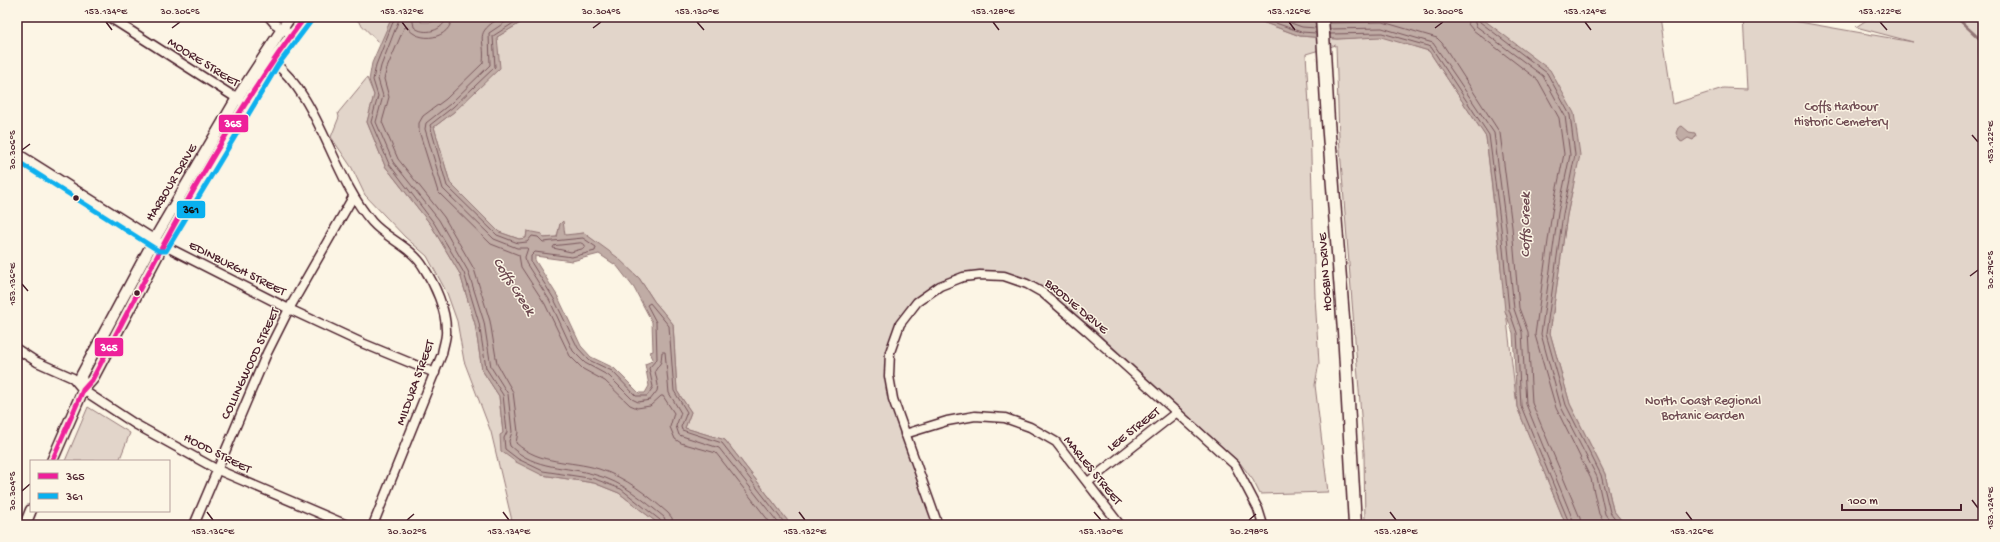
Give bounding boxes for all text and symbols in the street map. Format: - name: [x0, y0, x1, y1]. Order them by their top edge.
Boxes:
- text: 153.134°E: [84, 6, 128, 18]
- text: 30.306°S: [159, 6, 200, 18]
- text: 153.132°E: [380, 6, 424, 18]
- text: 30.304°S: [581, 6, 621, 18]
- text: 153.130°E: [674, 6, 719, 18]
- text: 153.128°E: [971, 6, 1015, 18]
- text: 153.126°E: [1267, 6, 1311, 18]
- text: 30.300°S: [1422, 6, 1463, 18]
- text: 153.124°E: [1563, 6, 1607, 18]
- text: 153.122°E: [1858, 6, 1902, 18]
- street label: MOORE STREET: [164, 35, 242, 92]
- park label: Coffs Harbour Historic Cemetery: [1794, 100, 1889, 130]
- line badge: 365: [218, 114, 249, 133]
- text: 365: [223, 119, 242, 131]
- text: 153.122°E: [1985, 120, 1997, 164]
- text: 30.306°S: [7, 130, 19, 171]
- street label: HARBOUR DRIVE: [143, 141, 201, 224]
- water label: Coffs Creek: [1518, 191, 1535, 258]
- unlabelled marker: [71, 193, 81, 203]
- line badge: 361: [176, 200, 206, 219]
- text: 361: [182, 205, 199, 217]
- street label: HOGBIN DRIVE: [1316, 231, 1336, 312]
- street label: EDINBURGH STREET: [186, 238, 289, 300]
- text: 30.296°S: [1985, 251, 1997, 290]
- water label: Coffs Creek: [488, 255, 539, 320]
- text: 153.136°E: [7, 262, 19, 306]
- street label: BRODIE DRIVE: [1041, 276, 1111, 338]
- unlabelled marker: [132, 288, 142, 298]
- street label: COLLINGWOOD STREET: [219, 305, 284, 422]
- line badge: 365: [94, 337, 124, 357]
- street label: MILDURA STREET: [394, 337, 439, 428]
- text: 365: [99, 343, 118, 355]
- park label: North Coast Regional Botanic Garden: [1645, 394, 1761, 424]
- street label: LEE STREET: [1105, 404, 1164, 455]
- street label: HOOD STREET: [181, 431, 254, 478]
- street label: MARLES STREET: [1060, 433, 1125, 509]
- legend: [30, 460, 170, 512]
- text: 30.304°S: [7, 471, 19, 511]
- text: 365: [65, 471, 85, 485]
- scale bar: [1842, 486, 1961, 512]
- text: 153.124°E: [1985, 486, 1997, 530]
- text: 361: [65, 491, 83, 505]
- text: 100 m: [1847, 495, 1878, 509]
- text: 153.136°E: [191, 526, 235, 538]
- text: 30.302°S: [387, 526, 427, 538]
- text: 153.134°E: [487, 526, 531, 538]
- text: 153.132°E: [783, 526, 827, 538]
- text: 153.130°E: [1078, 526, 1123, 538]
- text: 30.298°S: [1229, 526, 1269, 538]
- text: 153.128°E: [1374, 526, 1418, 538]
- text: 153.126°E: [1670, 526, 1714, 538]

